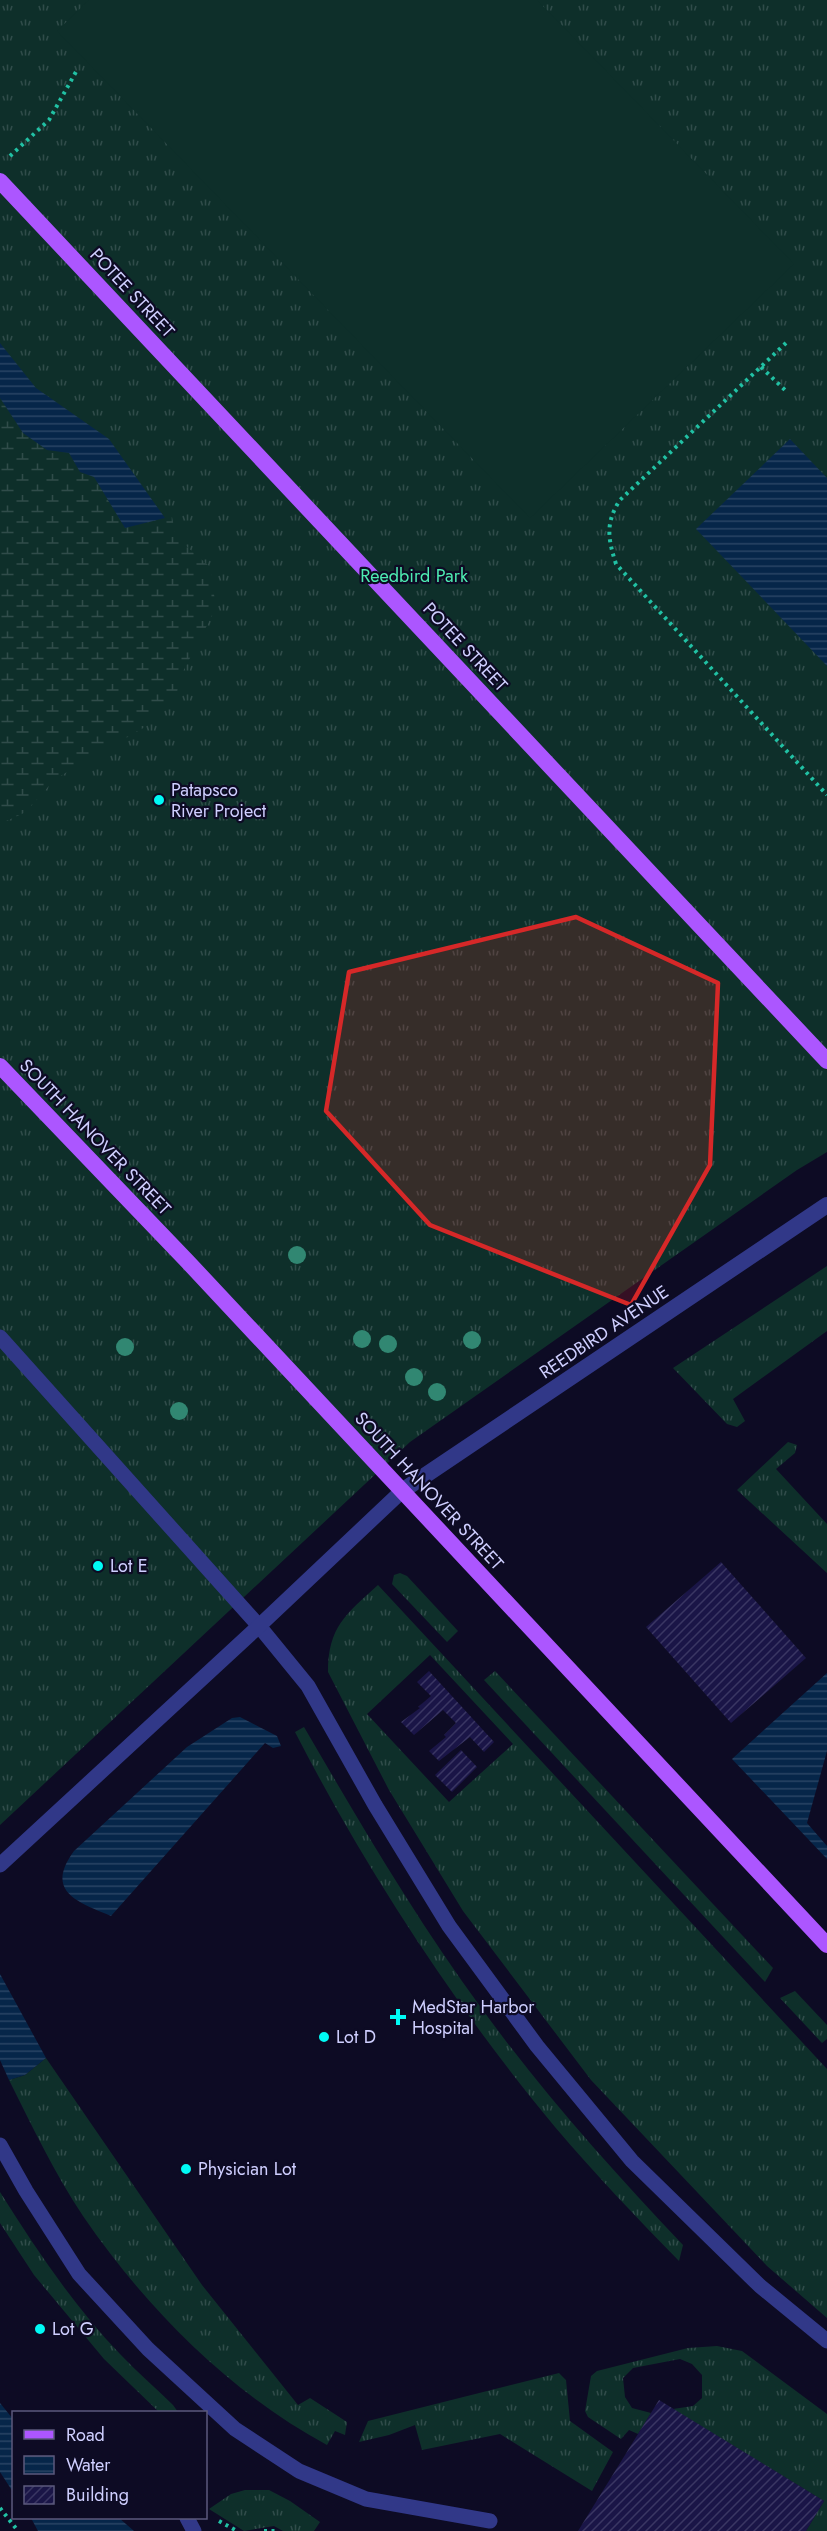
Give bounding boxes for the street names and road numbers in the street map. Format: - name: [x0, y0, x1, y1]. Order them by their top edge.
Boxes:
- street label: POTEE STREET: [84, 243, 181, 344]
- street label: POTEE STREET: [417, 597, 514, 698]
- street label: SOUTH HANOVER STREET: [13, 1053, 177, 1221]
- street label: REEDBIRD AVENUE: [534, 1279, 674, 1385]
- street label: SOUTH HANOVER STREET: [349, 1406, 510, 1576]

